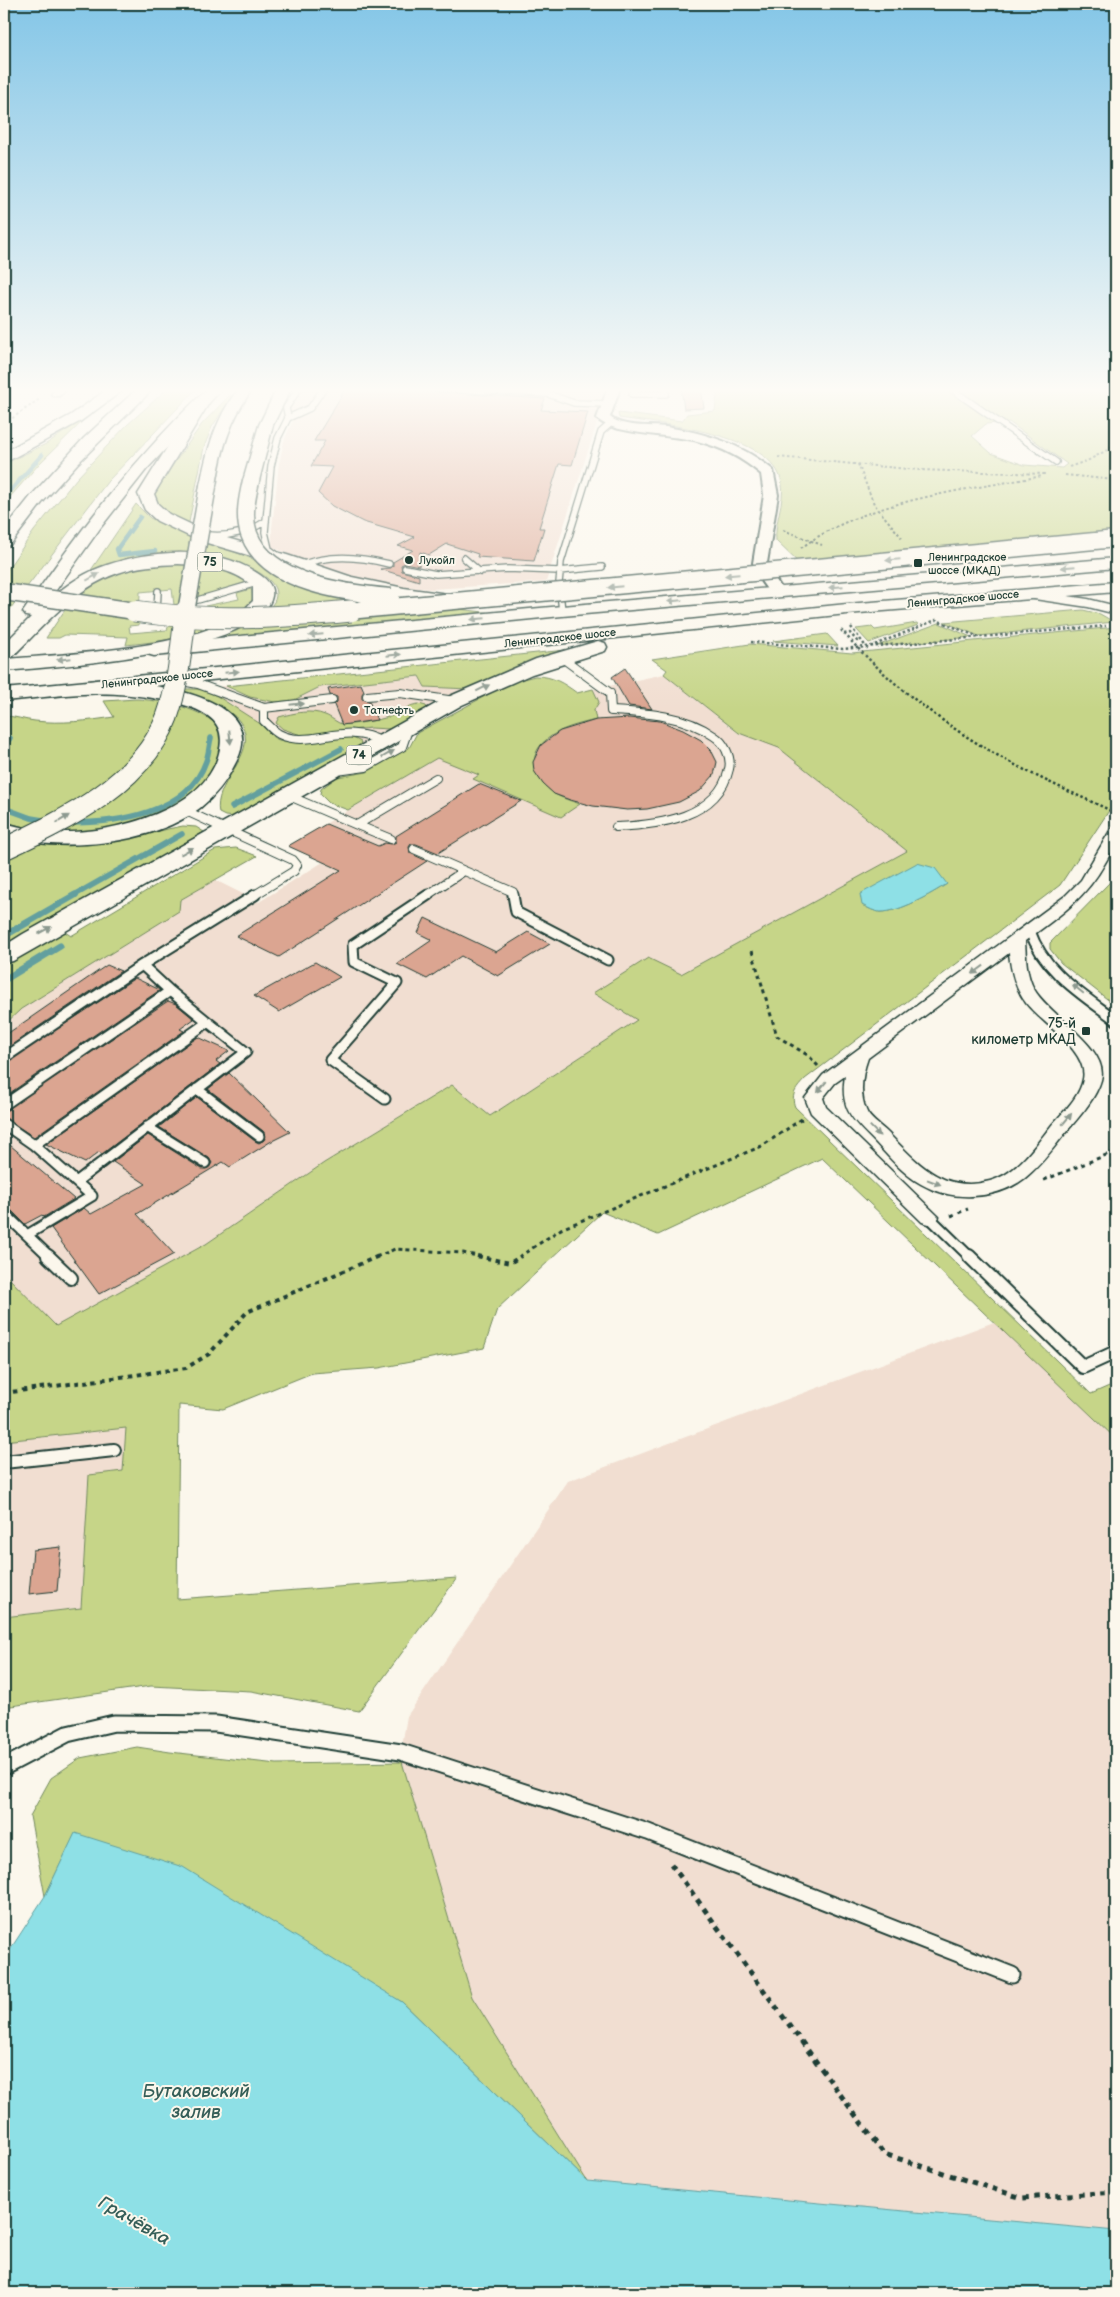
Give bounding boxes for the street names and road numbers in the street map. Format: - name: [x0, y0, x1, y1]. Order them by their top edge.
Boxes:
- road number: 75: [198, 552, 222, 572]
- street label: Ленинградское шоссе: [905, 588, 1020, 610]
- street label: Ленинградское шоссе: [502, 626, 617, 650]
- street label: Ленинградское шоссе: [99, 667, 214, 691]
- road number: 74: [346, 746, 372, 764]

